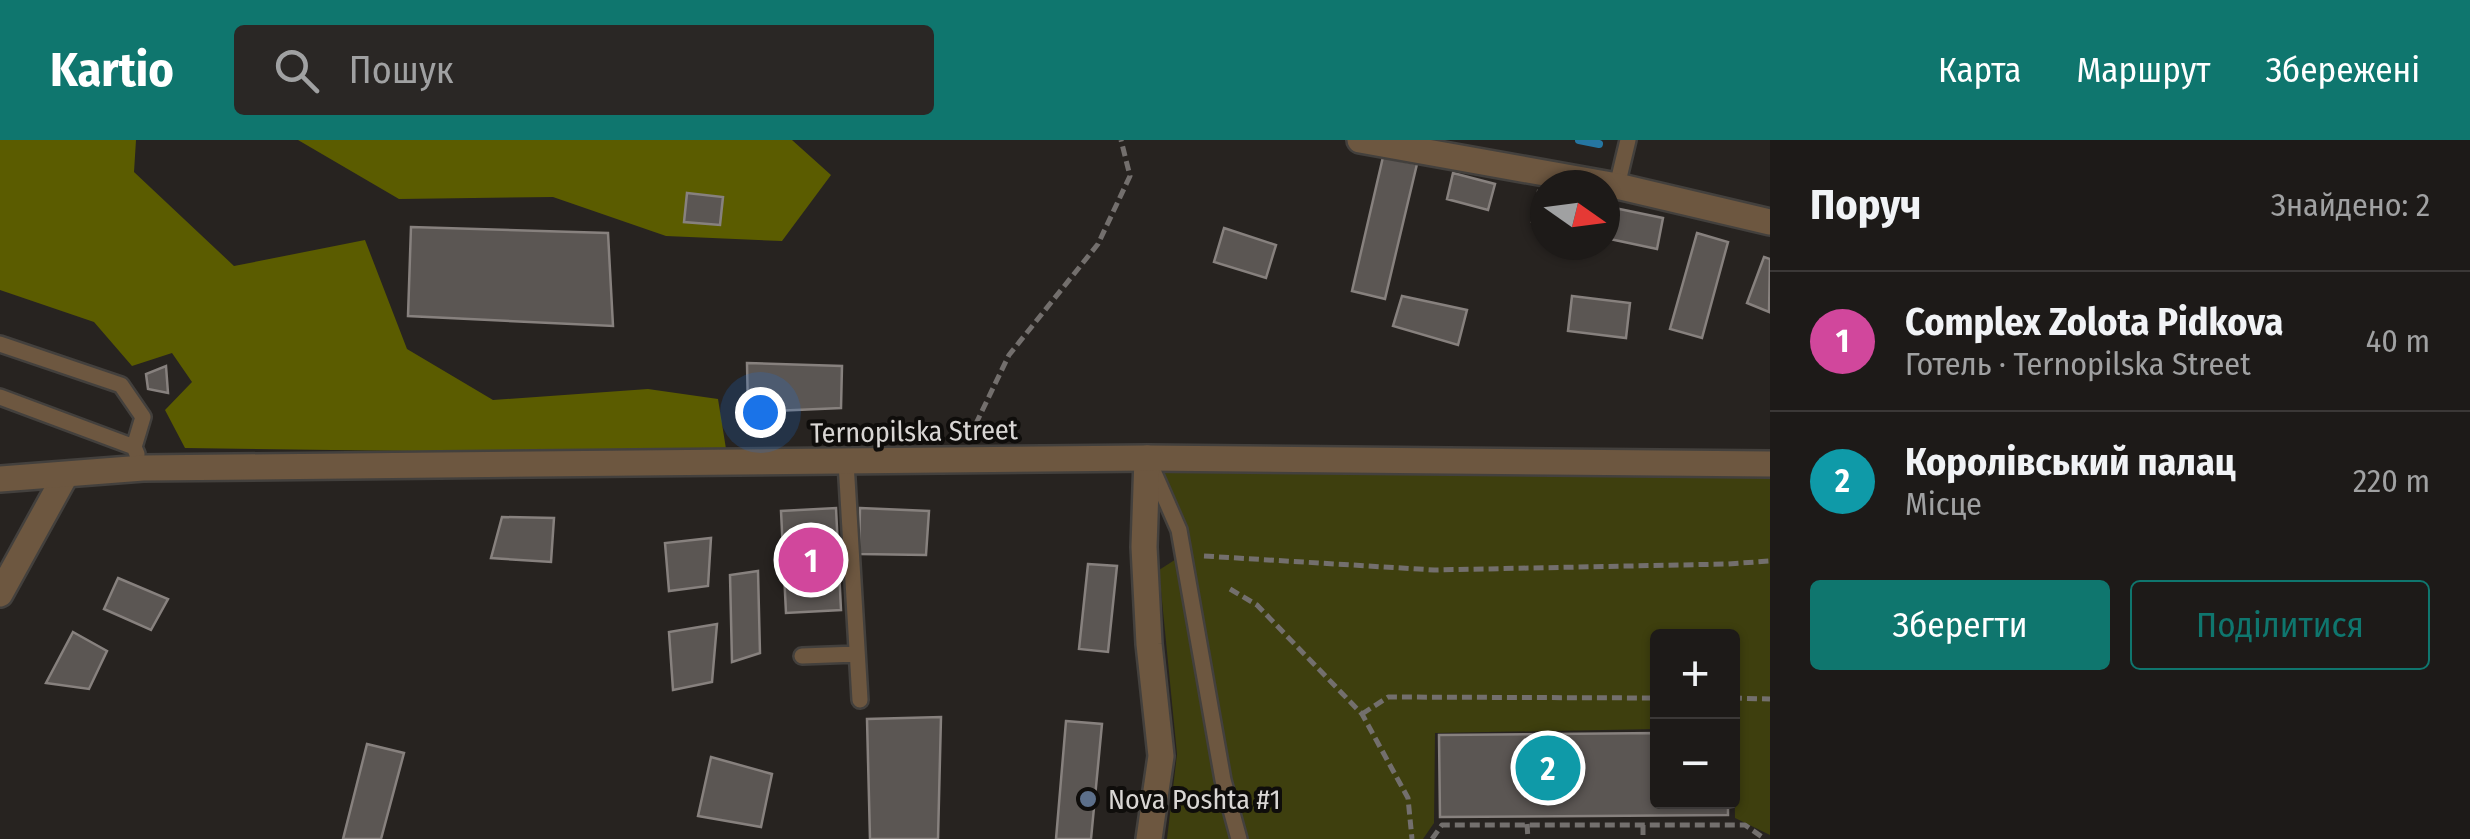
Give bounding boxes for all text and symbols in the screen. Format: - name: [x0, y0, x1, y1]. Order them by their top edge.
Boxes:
- search box: [234, 25, 934, 115]
- text: Kartio: [50, 41, 174, 99]
- icon: search: [269, 43, 324, 98]
- text: Пошук: [349, 47, 454, 93]
- text: Карта: [1938, 49, 2021, 91]
- text: Маршрут: [2076, 49, 2210, 91]
- text: Збережені: [2265, 49, 2420, 91]
- north arrow: [1530, 170, 1620, 260]
- text: Поруч: [1810, 180, 1921, 230]
- text: Знайдено: 2: [2271, 186, 2430, 224]
- text: Complex Zolota Pidkova: [1905, 299, 2283, 345]
- text: 1: [1836, 322, 1849, 360]
- text: 40 m: [2366, 322, 2430, 360]
- text: Готель · Ternopilska Street: [1905, 345, 2251, 383]
- your location: [735, 387, 786, 438]
- street label: Ternopilska Street: [810, 413, 1019, 450]
- text: Королівський палац: [1905, 439, 2235, 485]
- text: 2: [1835, 462, 1850, 500]
- text: 220 m: [2353, 462, 2430, 500]
- text: Місце: [1905, 485, 1982, 523]
- pin: 1: [778, 522, 844, 598]
- button: Зберегти: [1810, 580, 2110, 670]
- button: Поділитися: [2130, 580, 2430, 670]
- map controls: [1650, 629, 1740, 809]
- button: +: [1650, 629, 1740, 719]
- button: −: [1650, 719, 1740, 809]
- pin: 2: [1516, 730, 1580, 806]
- place label: Nova Poshta #1: [1108, 783, 1281, 816]
- marker: Nova Poshta #1: [1077, 788, 1099, 810]

